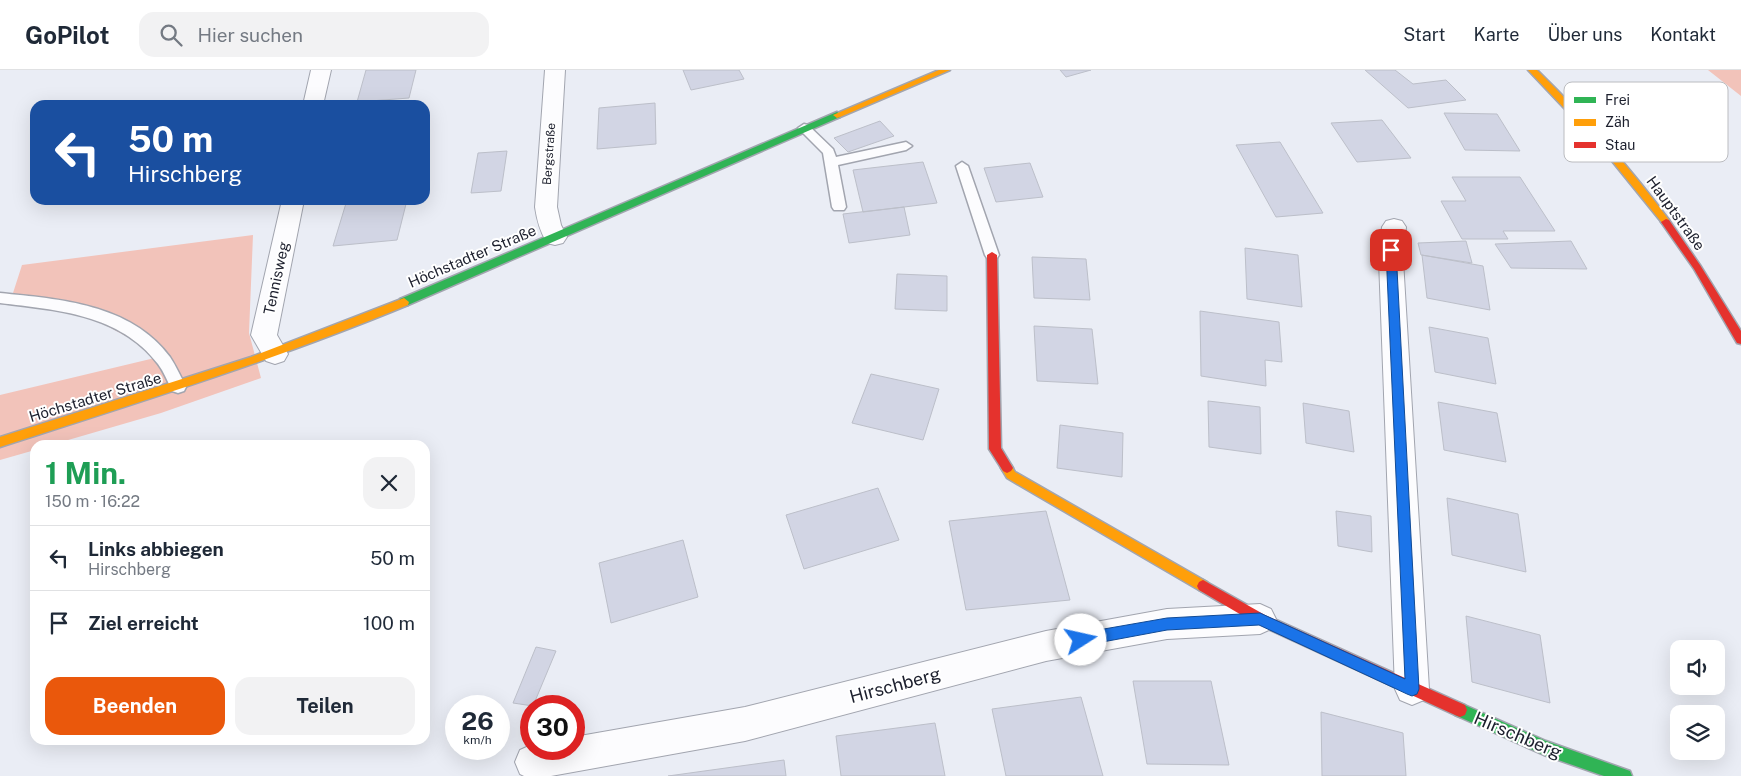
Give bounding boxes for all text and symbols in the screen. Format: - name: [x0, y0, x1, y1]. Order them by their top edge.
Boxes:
- search box: [139, 12, 489, 57]
- text: GoPilot: [25, 21, 109, 49]
- icon: search: [157, 21, 185, 49]
- text: Hier suchen: [197, 24, 303, 46]
- text: Start: [1403, 24, 1446, 45]
- text: Karte: [1474, 24, 1519, 45]
- text: Über uns: [1547, 24, 1622, 45]
- text: Kontakt: [1650, 24, 1716, 45]
- legend: [1564, 82, 1728, 162]
- text: Frei: [1605, 92, 1630, 108]
- text: Zäh: [1605, 114, 1630, 130]
- text: 50 m: [128, 119, 213, 160]
- icon: left: [45, 120, 110, 185]
- street label: Bergstraße: [540, 122, 558, 186]
- text: Stau: [1605, 137, 1635, 153]
- text: Hirschberg: [128, 161, 242, 187]
- street label: Hauptstraße: [1643, 173, 1709, 253]
- street label: Höchstadter Straße: [405, 221, 539, 291]
- pin: [1370, 229, 1412, 271]
- icon: arrive: [1377, 236, 1405, 264]
- street label: Tennisweg: [260, 240, 292, 316]
- street label: Höchstadter Straße: [27, 369, 163, 425]
- text: 1 Min.: [45, 455, 126, 491]
- button: close: [363, 457, 415, 509]
- text: 150 m · 16:22: [45, 492, 140, 511]
- text: Links abbiegen: [88, 538, 224, 560]
- icon: left: [45, 544, 73, 572]
- text: 50 m: [370, 547, 415, 569]
- text: Hirschberg: [88, 560, 171, 579]
- icon: arrive: [45, 609, 73, 637]
- text: Ziel erreicht: [88, 612, 199, 634]
- text: 100 m: [363, 612, 415, 634]
- position arrow: [1054, 613, 1106, 665]
- map controls: [1670, 640, 1725, 760]
- button: sound: [1670, 640, 1725, 695]
- street label: Hirschberg: [847, 663, 943, 707]
- button: Beenden: [45, 677, 225, 735]
- button: Teilen: [235, 677, 415, 735]
- speed limit sign: 30: [520, 695, 585, 760]
- button: layers: [1670, 705, 1725, 760]
- text: 26: [461, 706, 494, 736]
- street label: Hirschberg: [1471, 707, 1565, 763]
- text: km/h: [463, 733, 492, 747]

